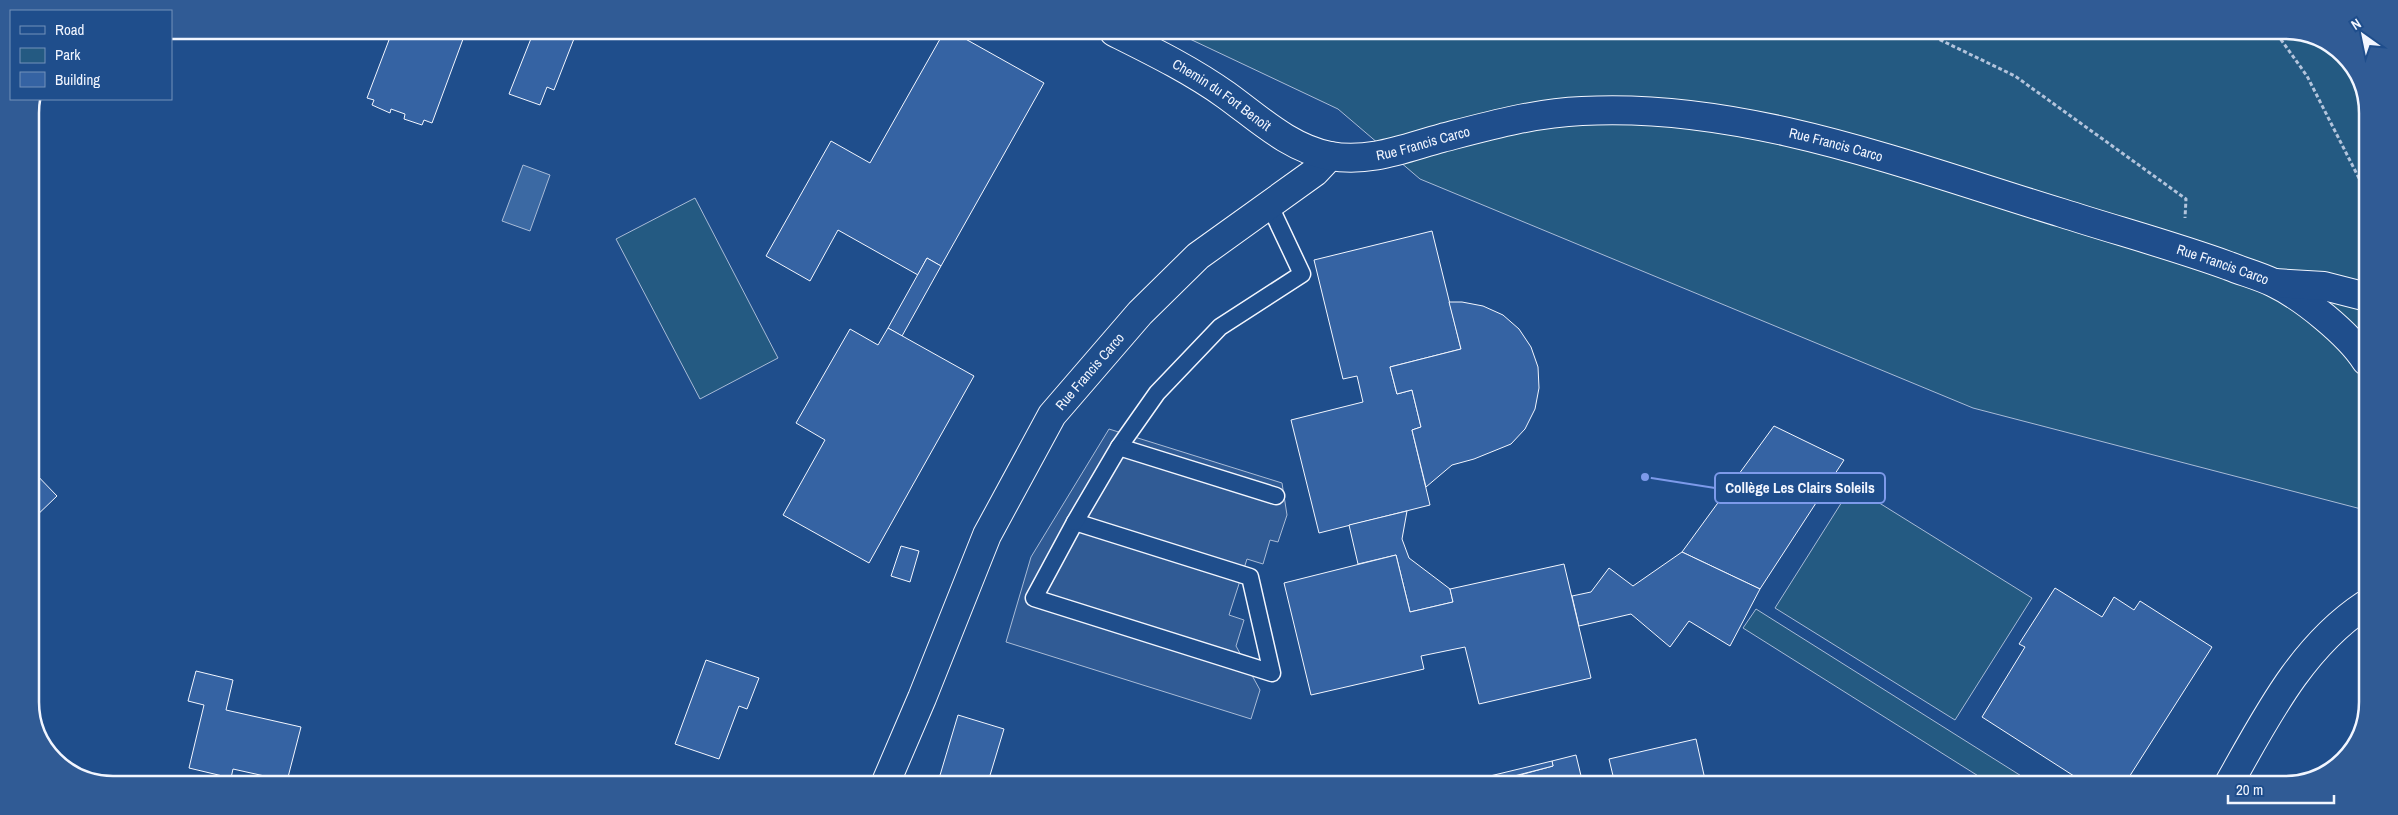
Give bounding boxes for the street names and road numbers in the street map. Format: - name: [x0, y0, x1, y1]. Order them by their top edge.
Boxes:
- street label: Chemin du Fort Benoît: [1169, 55, 1275, 135]
- street label: Rue Francis Carco: [1375, 122, 1472, 164]
- street label: Rue Francis Carco: [1787, 124, 1885, 166]
- street label: Rue Francis Carco: [2174, 240, 2272, 289]
- street label: Rue Francis Carco: [1051, 329, 1128, 414]

